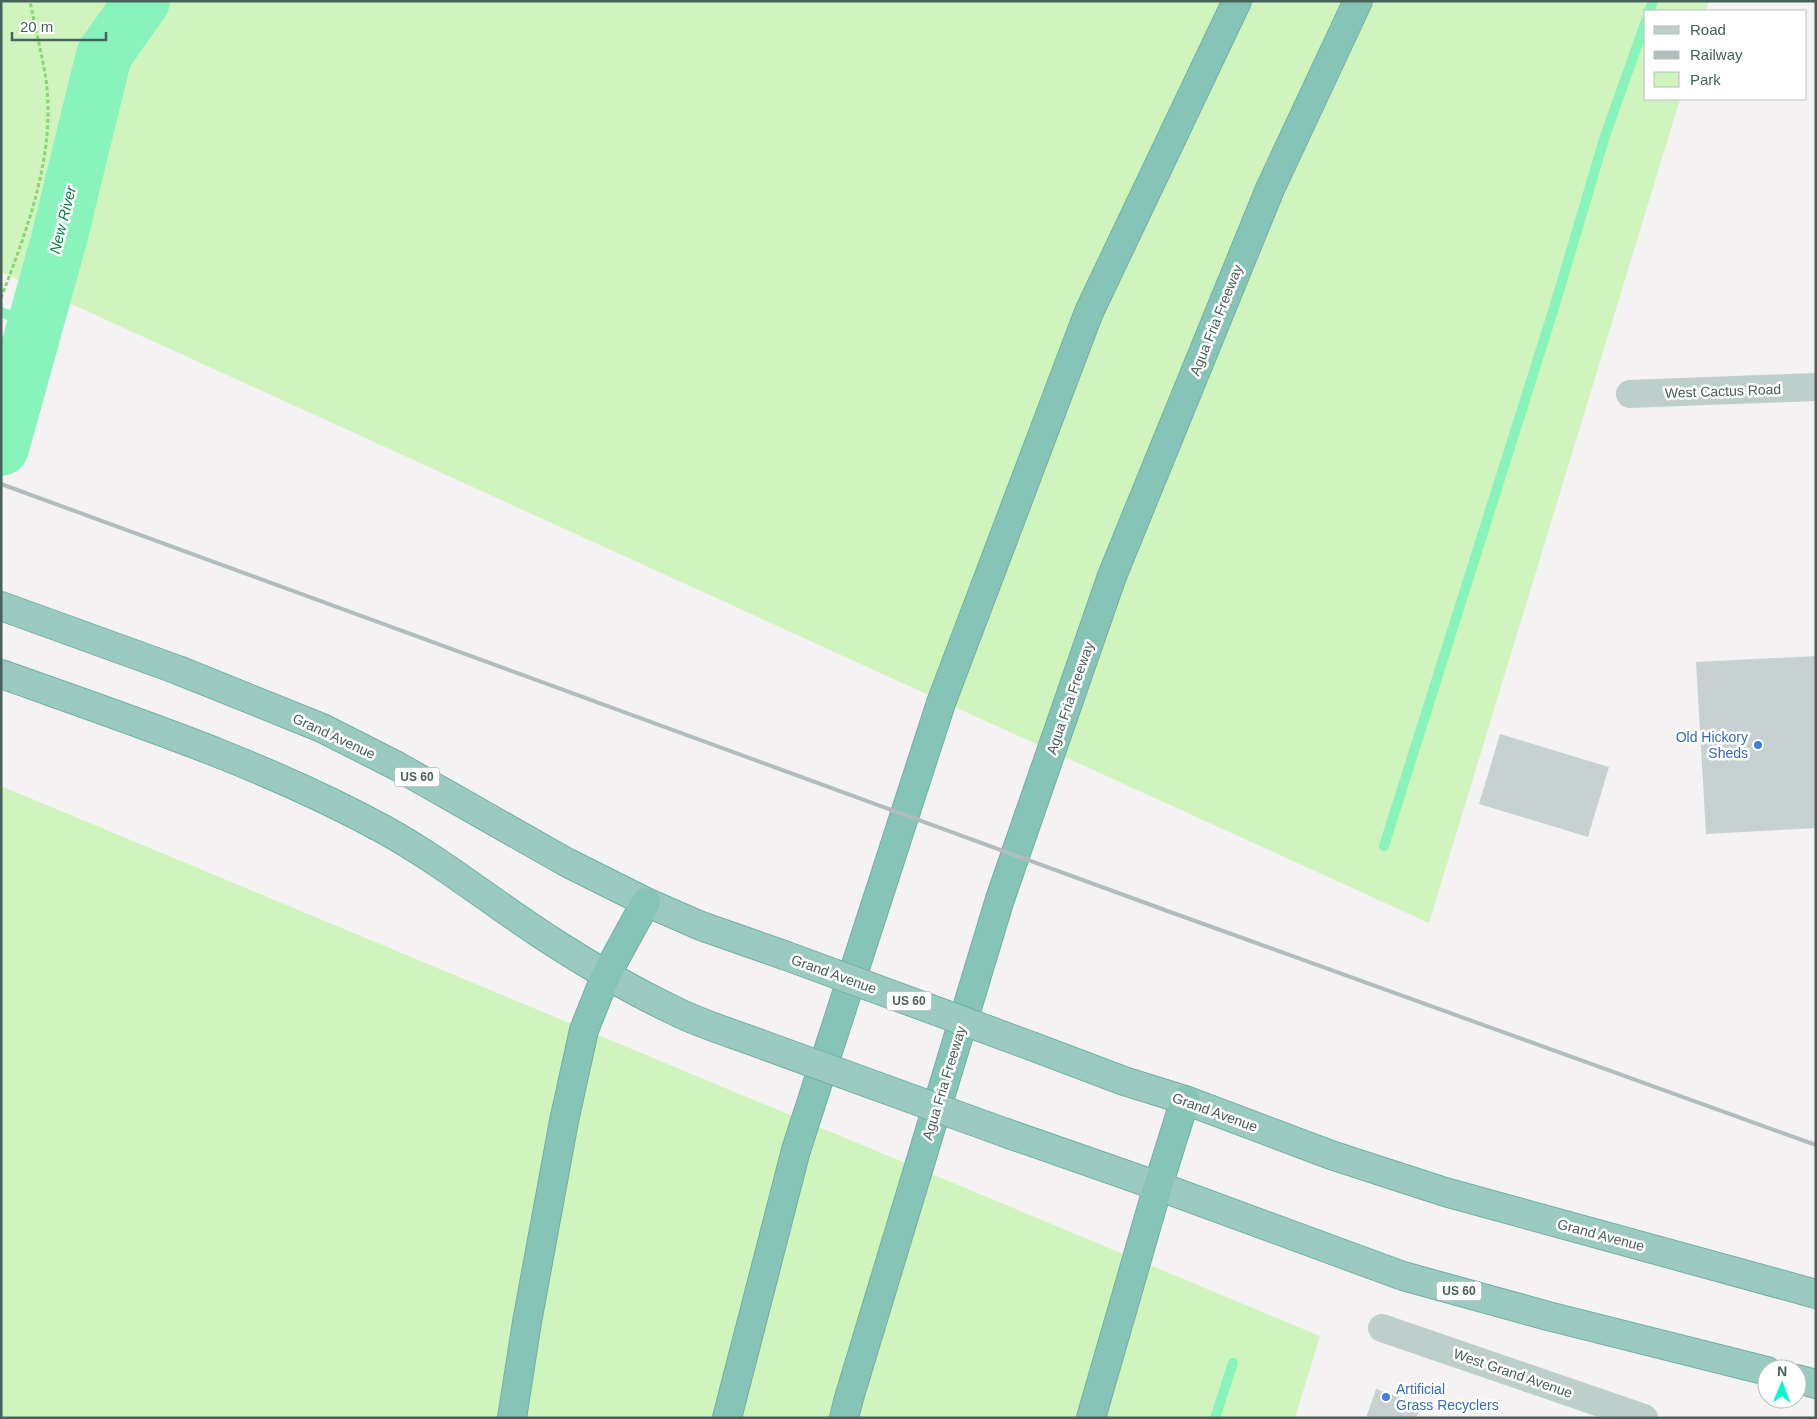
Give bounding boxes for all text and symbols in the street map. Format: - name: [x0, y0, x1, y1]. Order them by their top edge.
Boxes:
- scale bar: [12, 10, 106, 42]
- legend: [1644, 10, 1807, 100]
- text: 20 m: [20, 18, 53, 35]
- text: Road: [1690, 21, 1726, 38]
- text: Railway: [1690, 46, 1743, 63]
- text: Park: [1690, 71, 1721, 88]
- water label: New River: [46, 183, 79, 256]
- street label: Agua Fria Freeway: [1186, 262, 1246, 378]
- street label: West Cactus Road: [1665, 381, 1781, 401]
- street label: Agua Fria Freeway: [1043, 639, 1097, 757]
- street label: Grand Avenue: [290, 710, 378, 762]
- place label: Old Hickory Sheds: [1676, 729, 1748, 761]
- marker: Old Hickory Sheds: [1752, 739, 1764, 751]
- road number: US 60: [394, 768, 440, 786]
- street label: Grand Avenue: [789, 951, 879, 997]
- road number: US 60: [886, 991, 932, 1010]
- street label: Agua Fria Freeway: [919, 1024, 969, 1142]
- street label: Grand Avenue: [1170, 1089, 1260, 1135]
- street label: Grand Avenue: [1556, 1216, 1646, 1254]
- road number: US 60: [1436, 1282, 1482, 1300]
- street label: West Grand Avenue: [1451, 1345, 1575, 1401]
- north arrow: [1757, 1359, 1807, 1409]
- text: N: [1777, 1363, 1787, 1379]
- place label: Artificial Grass Recyclers: [1396, 1381, 1499, 1413]
- marker: Artificial Grass Recyclers: [1380, 1391, 1392, 1403]

